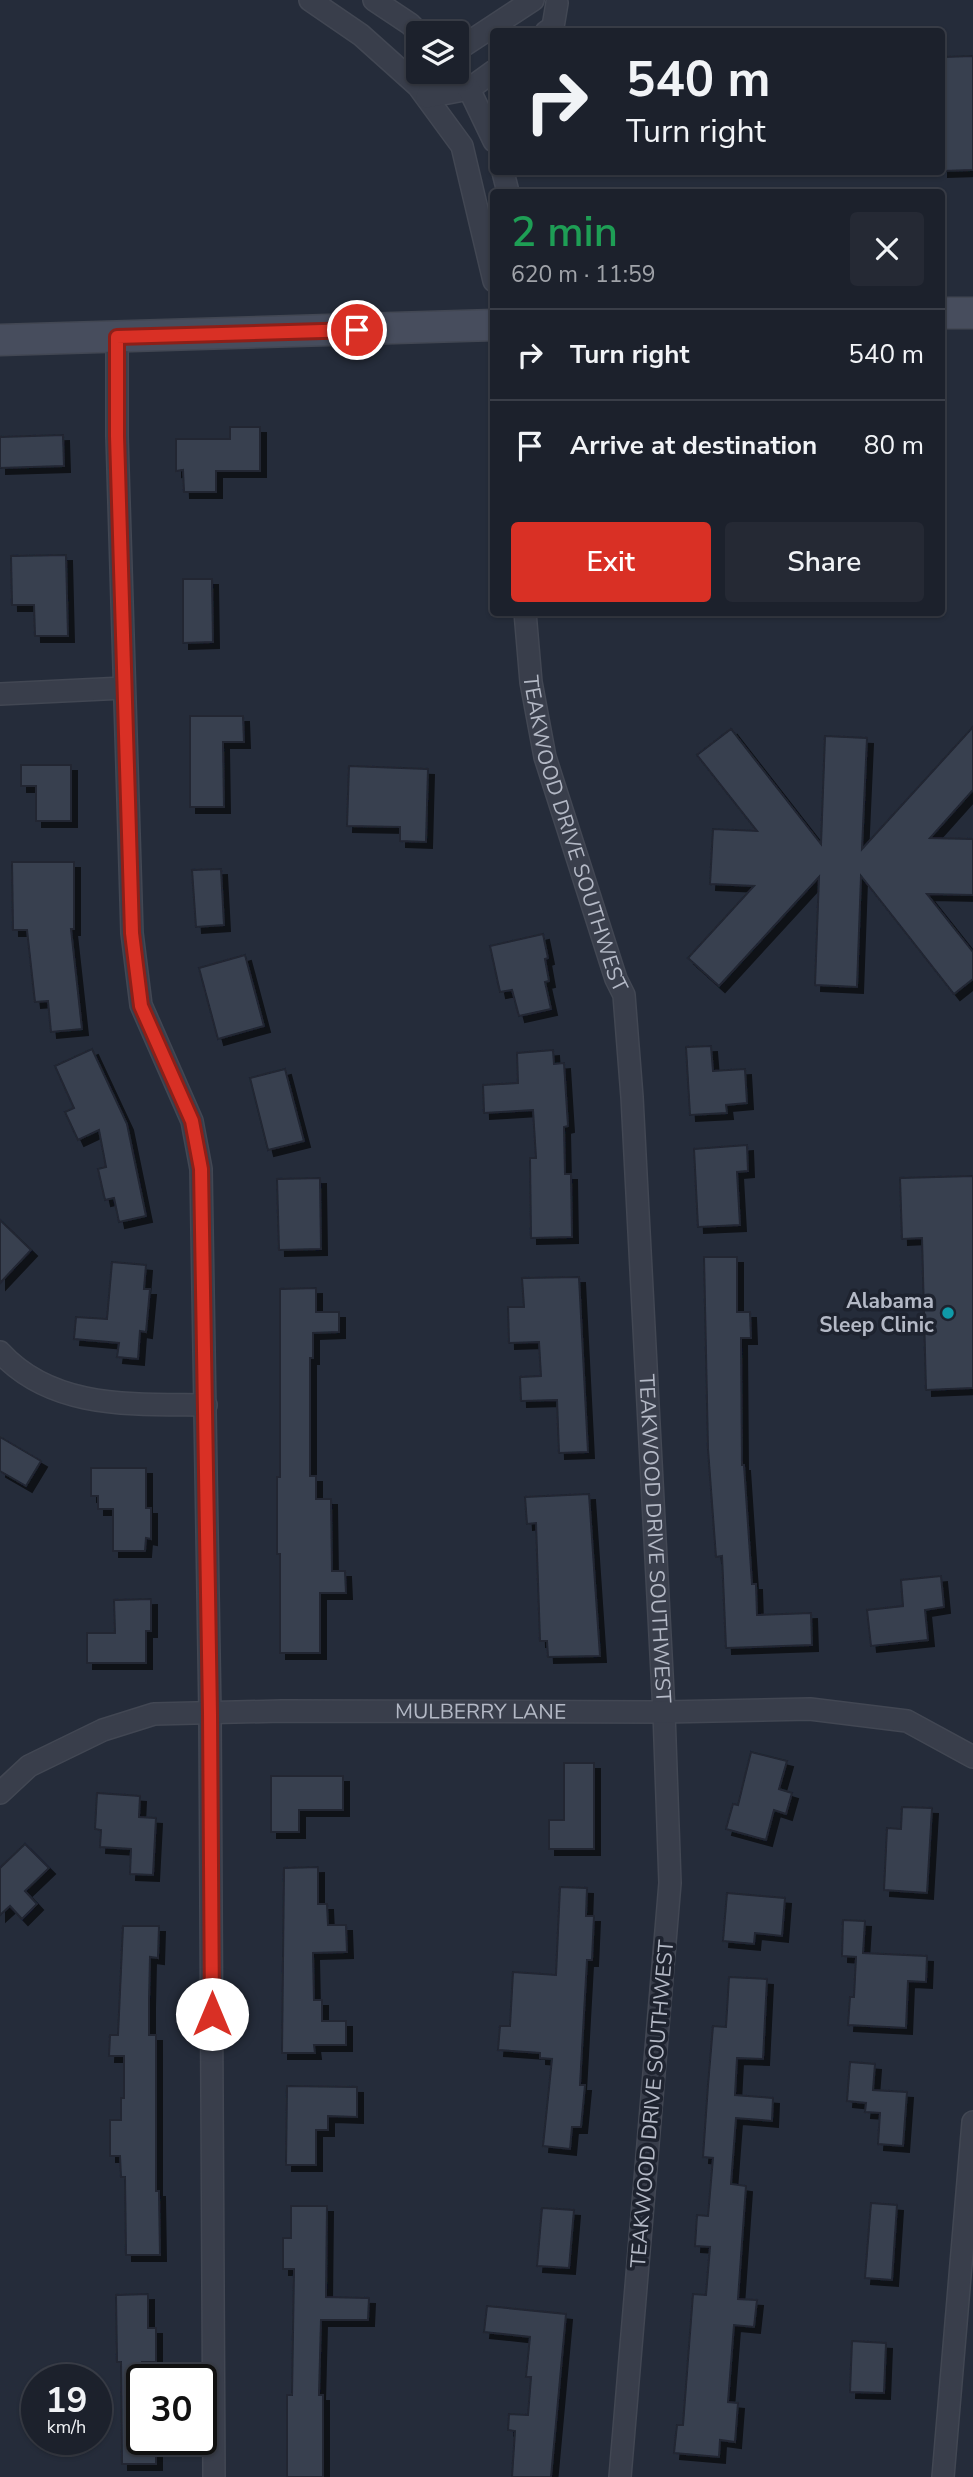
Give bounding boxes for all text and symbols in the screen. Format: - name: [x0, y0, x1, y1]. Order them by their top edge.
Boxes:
- map controls: [406, 21, 469, 84]
- button: layers: [406, 21, 469, 84]
- text: 540 m: [626, 46, 770, 113]
- icon: right: [511, 56, 602, 147]
- text: Turn right: [626, 110, 766, 153]
- text: 2 min: [511, 204, 618, 261]
- button: close: [850, 212, 924, 286]
- text: 620 m · 11:59: [511, 259, 656, 290]
- pin: [327, 300, 387, 360]
- icon: arrive: [338, 311, 376, 349]
- icon: right: [511, 336, 549, 374]
- text: Turn right: [570, 337, 689, 372]
- text: 540 m: [848, 337, 924, 372]
- icon: arrive: [511, 427, 549, 465]
- text: Arrive at destination: [570, 428, 817, 463]
- text: 80 m: [864, 428, 924, 463]
- button: Exit: [511, 522, 711, 602]
- button: Share: [725, 522, 924, 602]
- street label: TEAKWOOD DRIVE SOUTHWEST: [516, 674, 635, 997]
- place label: Alabama Sleep Clinic: [819, 1287, 934, 1339]
- marker: Alabama Sleep Clinic: [940, 1305, 956, 1321]
- street label: TEAKWOOD DRIVE SOUTHWEST: [632, 1373, 678, 1704]
- street label: MULBERRY LANE: [395, 1697, 566, 1726]
- street label: TEAKWOOD DRIVE SOUTHWEST: [624, 1938, 680, 2269]
- position arrow: [175, 1977, 249, 2051]
- speed limit sign: 30: [126, 2364, 217, 2455]
- text: 19: [45, 2377, 88, 2424]
- text: km/h: [47, 2415, 86, 2439]

